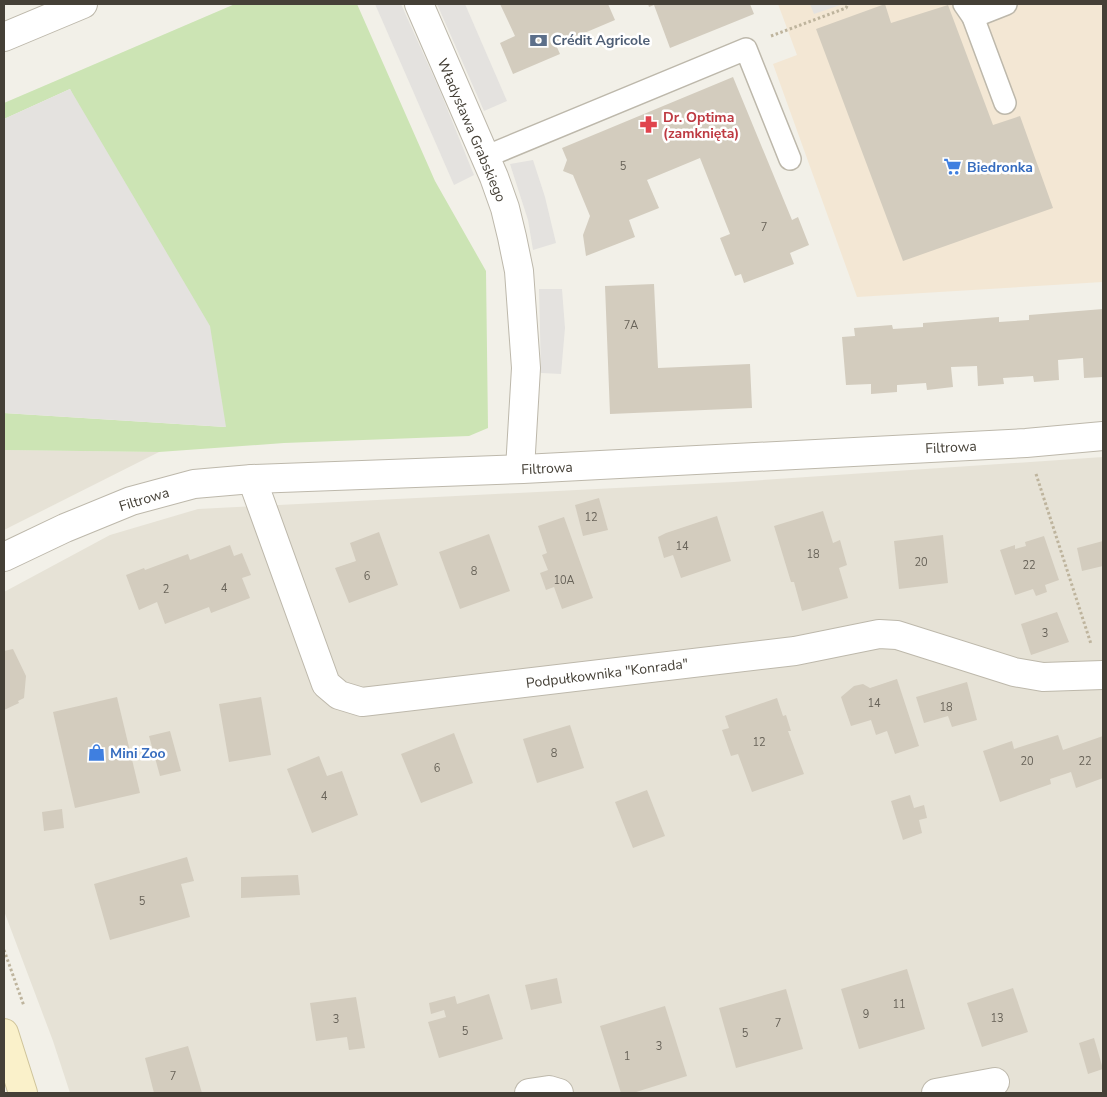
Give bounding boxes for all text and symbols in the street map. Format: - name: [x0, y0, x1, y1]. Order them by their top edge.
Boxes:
- bank icon: Crédit Agricole: [528, 30, 548, 50]
- place label: Crédit Agricole: [552, 31, 650, 50]
- street label: Władysława Grabskiego: [433, 56, 510, 205]
- place label: Dr. Optima (zamknięta): [663, 108, 739, 143]
- pharmacy icon: Dr. Optima (zamknięta): [639, 115, 659, 135]
- supermarket icon: Biedronka: [943, 157, 963, 177]
- place label: Biedronka: [967, 158, 1033, 177]
- house number: 5: [620, 159, 627, 174]
- house number: 7: [761, 220, 767, 235]
- house number: 7A: [624, 318, 638, 333]
- street label: Filtrowa: [925, 437, 977, 458]
- street label: Filtrowa: [521, 458, 573, 479]
- street label: Filtrowa: [117, 483, 172, 516]
- house number: 12: [584, 510, 598, 525]
- house number: 14: [675, 539, 689, 554]
- house number: 18: [806, 547, 820, 562]
- house number: 20: [914, 555, 928, 570]
- house number: 22: [1022, 558, 1036, 573]
- house number: 8: [471, 564, 478, 579]
- house number: 6: [364, 569, 371, 584]
- house number: 10A: [553, 573, 575, 588]
- house number: 4: [221, 581, 228, 596]
- house number: 2: [163, 582, 169, 597]
- house number: 3: [1042, 626, 1048, 641]
- street label: Podpułkownika "Konrada": [525, 654, 689, 693]
- house number: 14: [867, 696, 881, 711]
- house number: 18: [939, 700, 953, 715]
- house number: 12: [752, 735, 766, 750]
- shop icon: Mini Zoo: [86, 743, 106, 763]
- place label: Mini Zoo: [110, 744, 166, 763]
- house number: 8: [551, 746, 558, 761]
- house number: 20: [1020, 754, 1034, 769]
- house number: 22: [1078, 754, 1092, 769]
- house number: 6: [434, 761, 441, 776]
- house number: 4: [321, 789, 328, 804]
- house number: 5: [139, 894, 146, 909]
- house number: 11: [892, 997, 906, 1012]
- house number: 9: [863, 1007, 869, 1022]
- house number: 13: [990, 1011, 1004, 1026]
- house number: 3: [333, 1012, 339, 1027]
- house number: 7: [775, 1016, 781, 1031]
- house number: 5: [462, 1024, 469, 1039]
- house number: 5: [742, 1026, 749, 1041]
- house number: 3: [656, 1039, 662, 1054]
- house number: 1: [624, 1049, 630, 1064]
- house number: 7: [170, 1069, 176, 1084]

